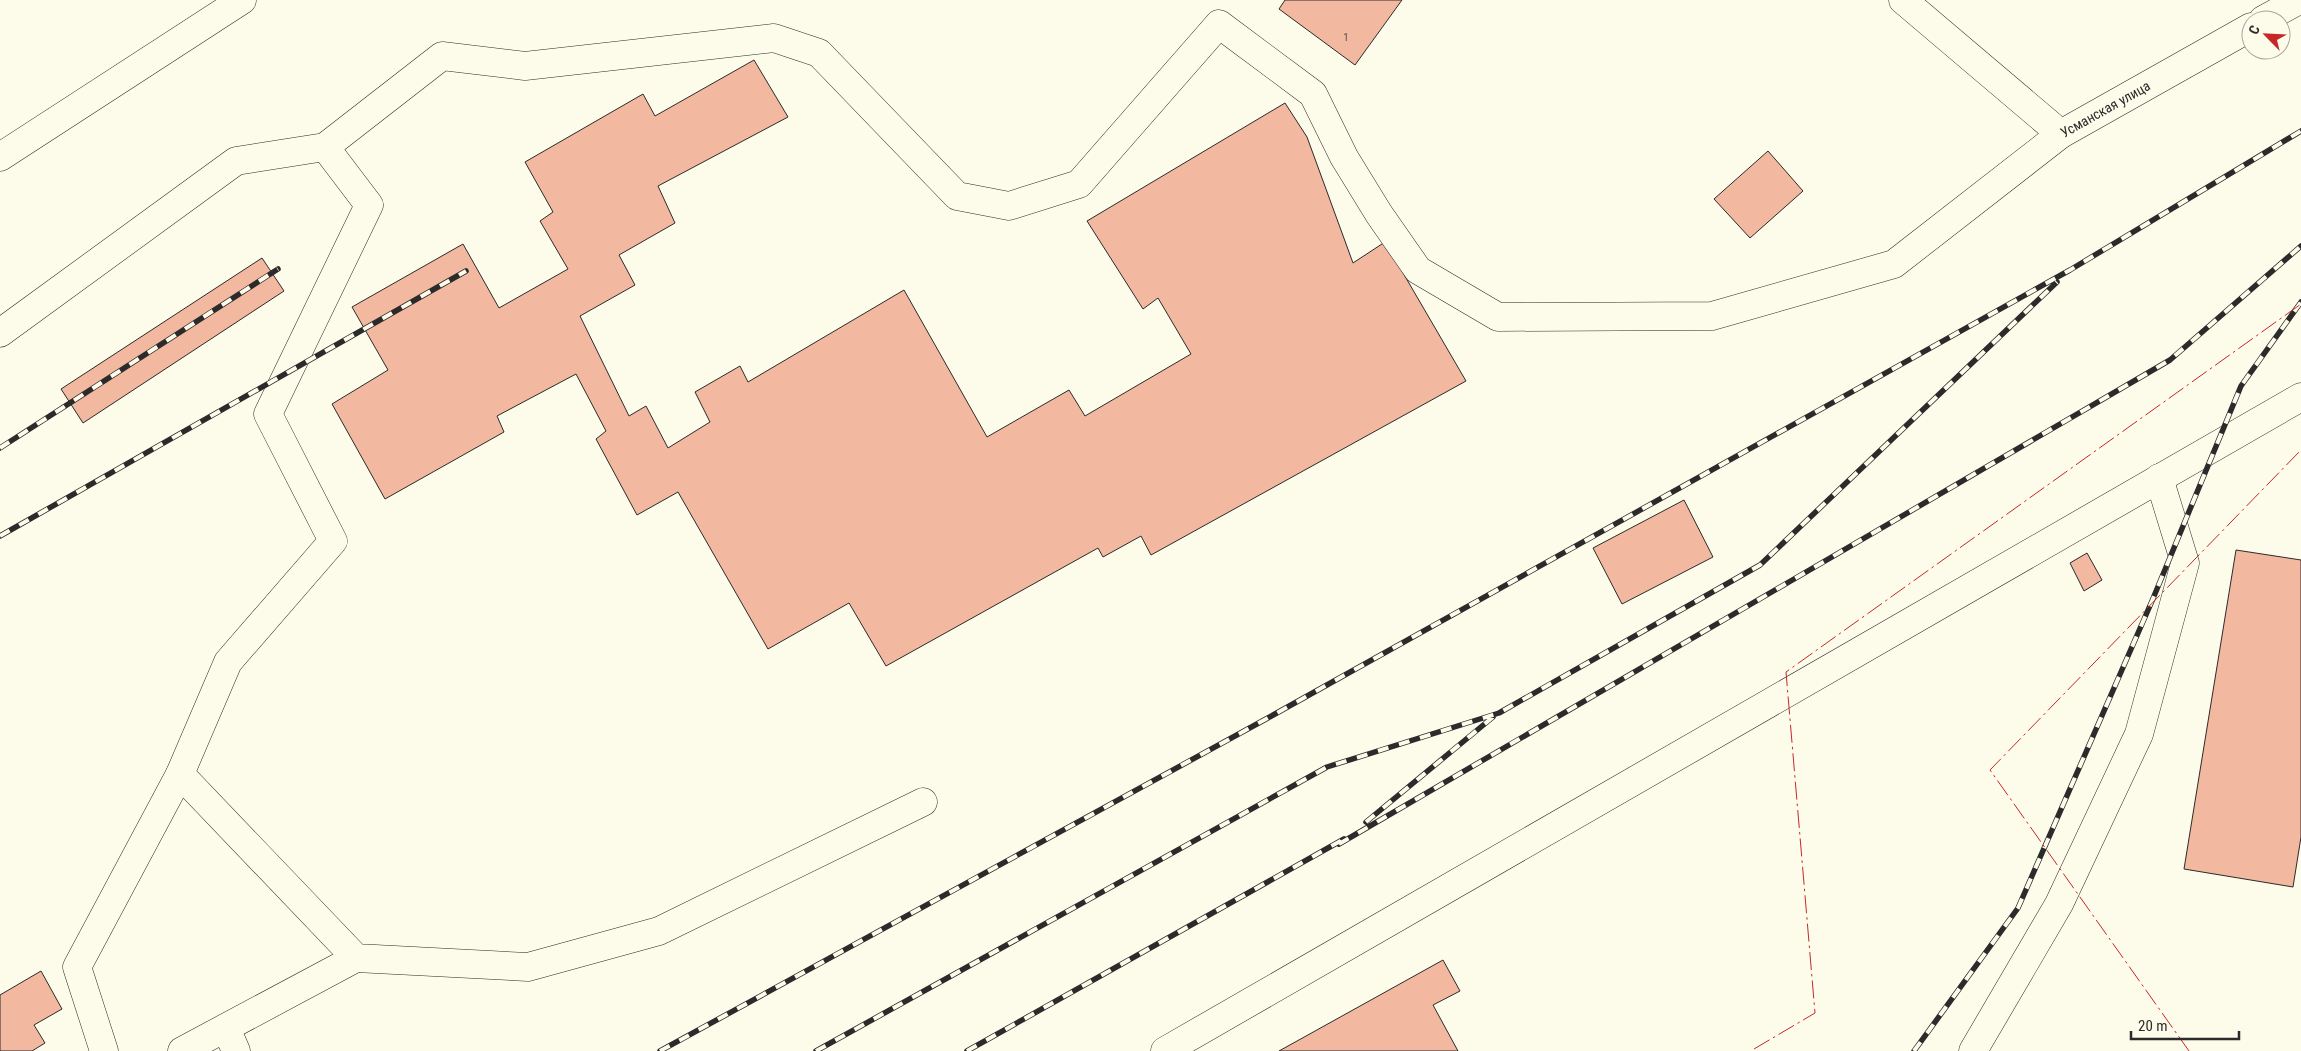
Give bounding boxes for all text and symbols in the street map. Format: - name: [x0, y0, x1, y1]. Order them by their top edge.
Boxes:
- north arrow: [2241, 10, 2291, 60]
- text: С: [2245, 23, 2263, 37]
- house number: 1: [1343, 31, 1349, 44]
- street label: Усманская улица: [2058, 77, 2153, 141]
- scale bar: [2131, 1008, 2238, 1040]
- text: 20 m: [2138, 1017, 2168, 1035]

